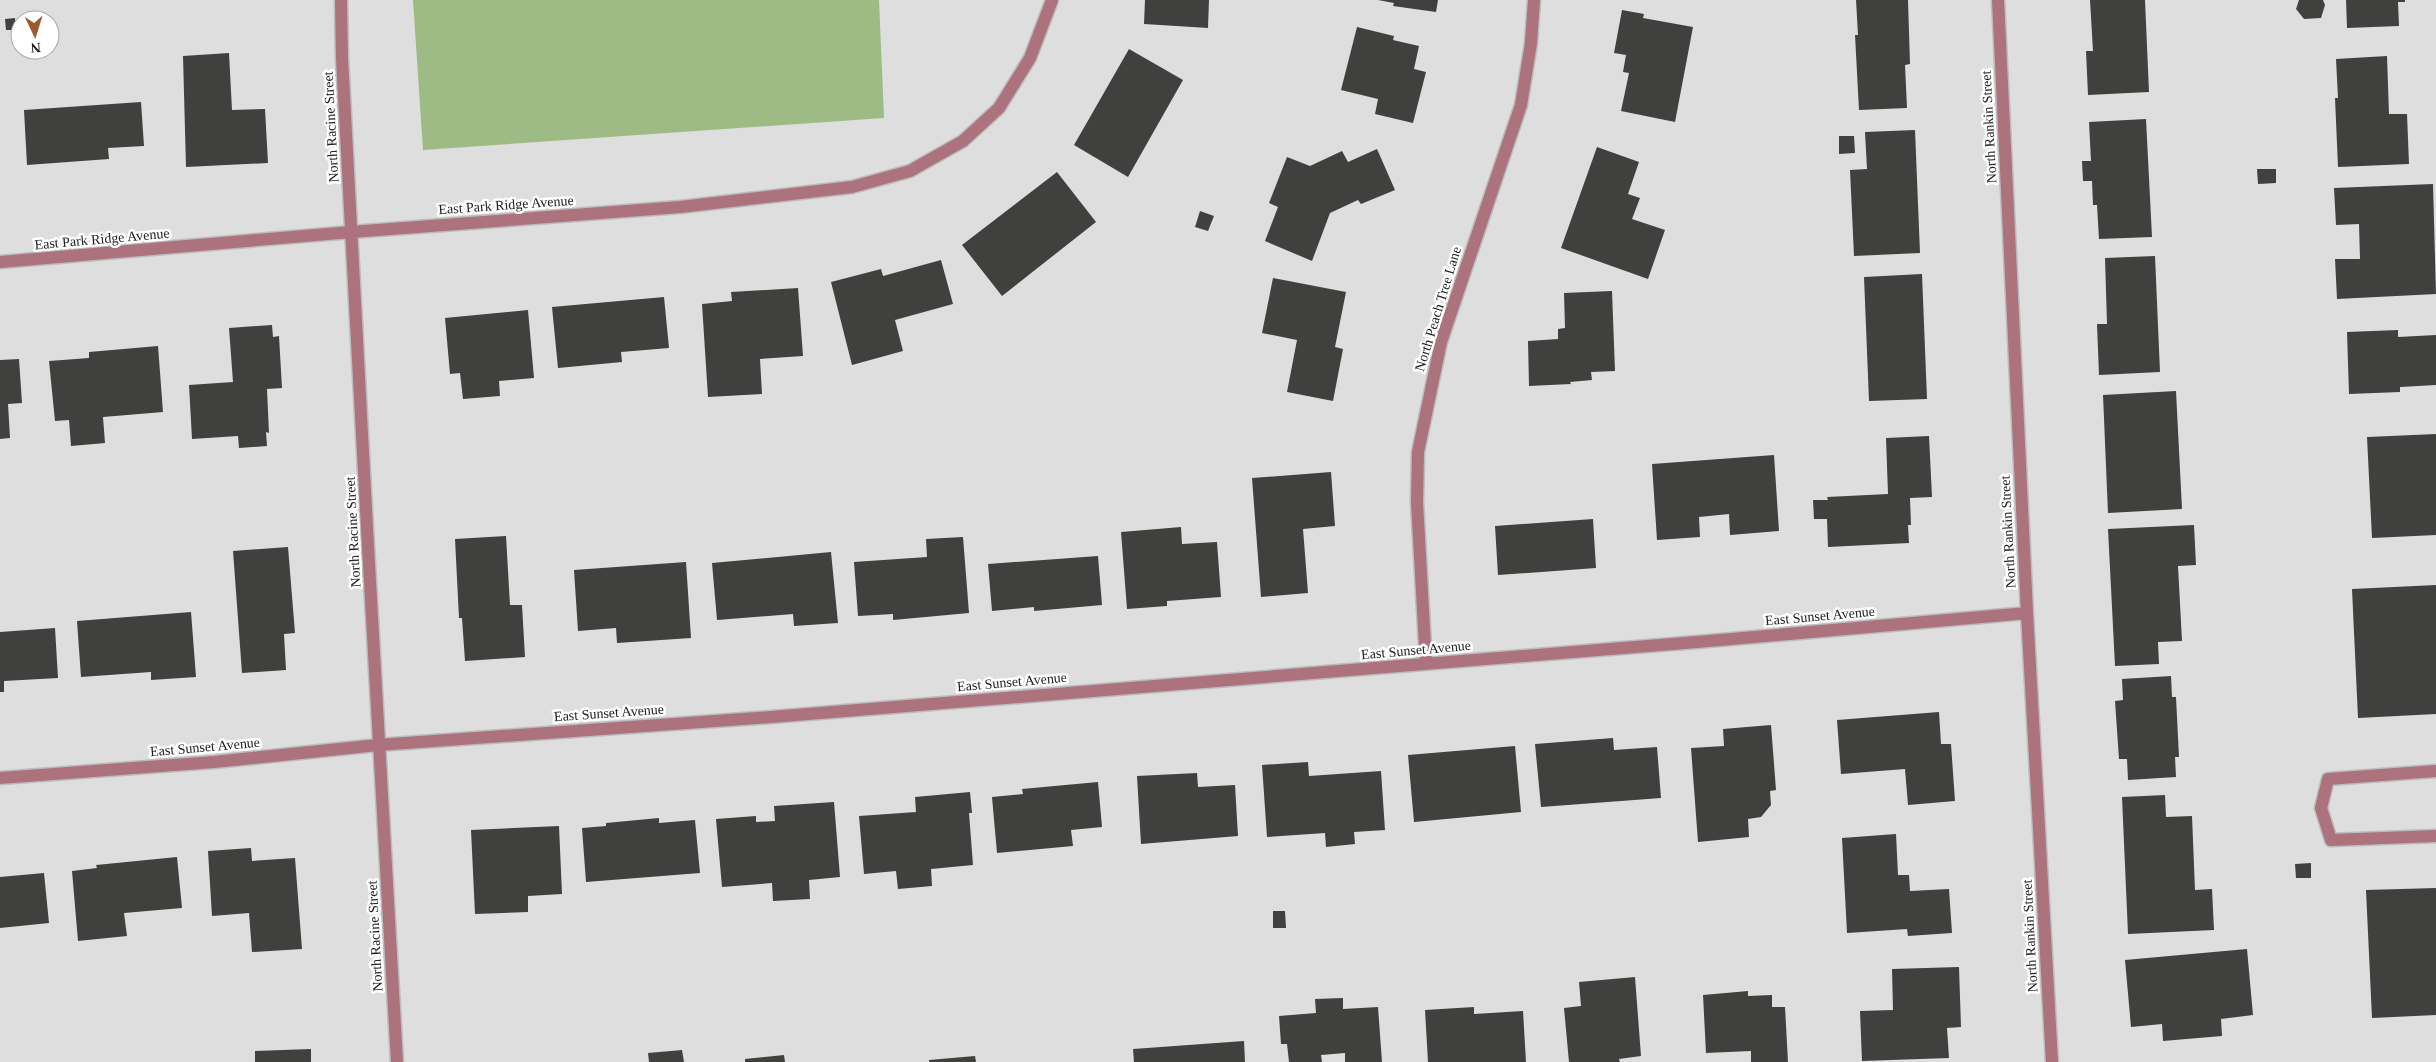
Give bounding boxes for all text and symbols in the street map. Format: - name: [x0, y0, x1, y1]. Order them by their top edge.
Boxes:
- north arrow: [10, 10, 60, 60]
- text: N: [30, 40, 41, 55]
- street label: North Rankin Street: [1979, 70, 1999, 184]
- street label: North Racine Street: [321, 71, 341, 183]
- street label: East Park Ridge Avenue: [438, 193, 574, 217]
- street label: East Park Ridge Avenue: [34, 226, 170, 252]
- street label: North Peach Tree Lane: [1412, 245, 1464, 373]
- street label: North Rankin Street: [1998, 475, 2018, 589]
- street label: North Racine Street: [343, 476, 363, 588]
- street label: East Sunset Avenue: [1764, 604, 1876, 628]
- street label: East Sunset Avenue: [1360, 638, 1472, 662]
- street label: East Sunset Avenue: [956, 670, 1068, 694]
- street label: East Sunset Avenue: [554, 702, 664, 724]
- street label: East Sunset Avenue: [149, 735, 261, 759]
- street label: North Rankin Street: [2020, 879, 2040, 993]
- street label: North Racine Street: [365, 880, 385, 992]

